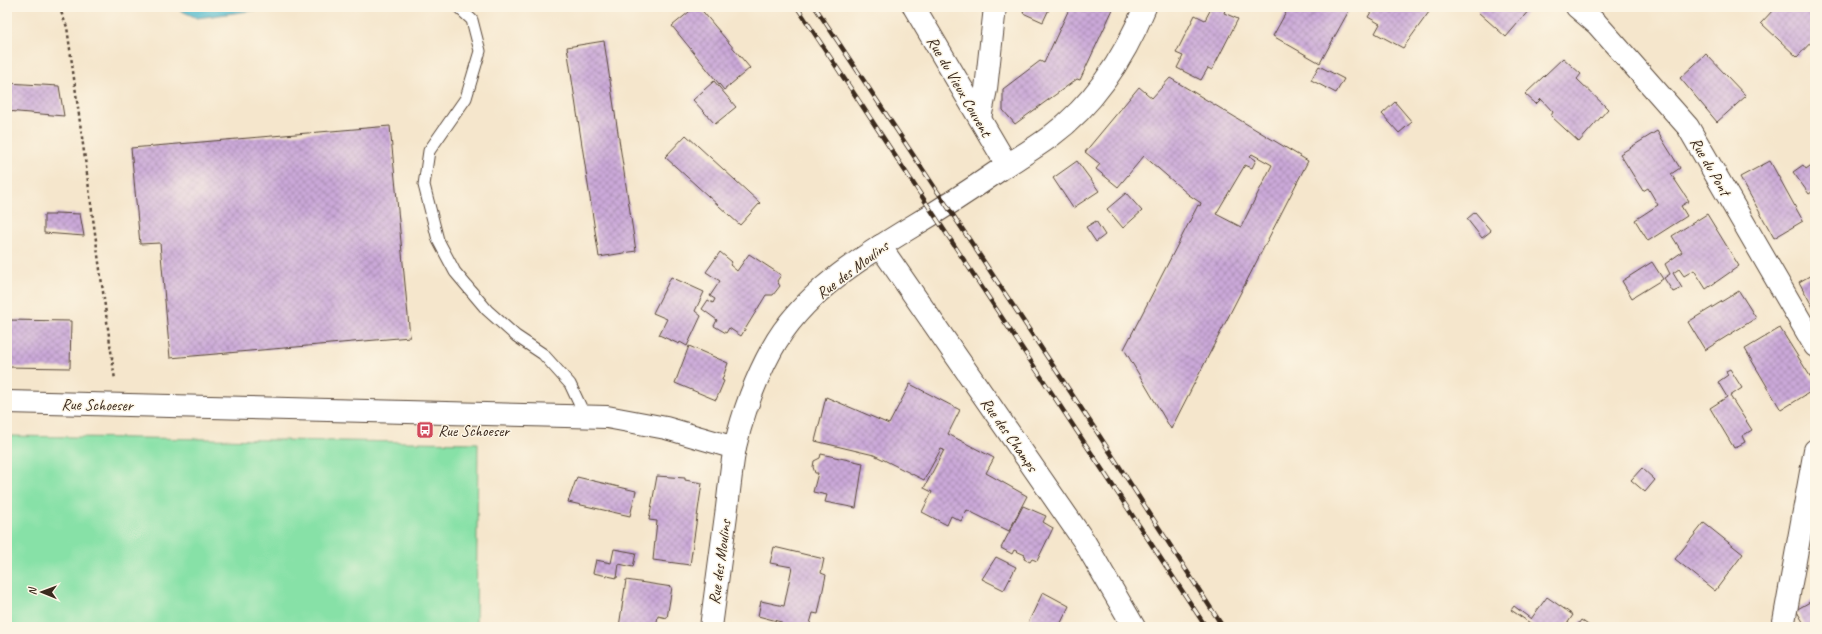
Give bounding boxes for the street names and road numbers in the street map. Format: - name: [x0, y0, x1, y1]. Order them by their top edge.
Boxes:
- street label: Rue du Vieux Couvent: [922, 33, 997, 142]
- street label: Rue du Pont: [1685, 134, 1736, 202]
- street label: Rue des Moulins: [812, 235, 894, 303]
- street label: Rue Schoeser: [61, 394, 135, 416]
- street label: Rue des Champs: [976, 394, 1043, 477]
- street label: Rue des Moulins: [704, 517, 736, 606]

